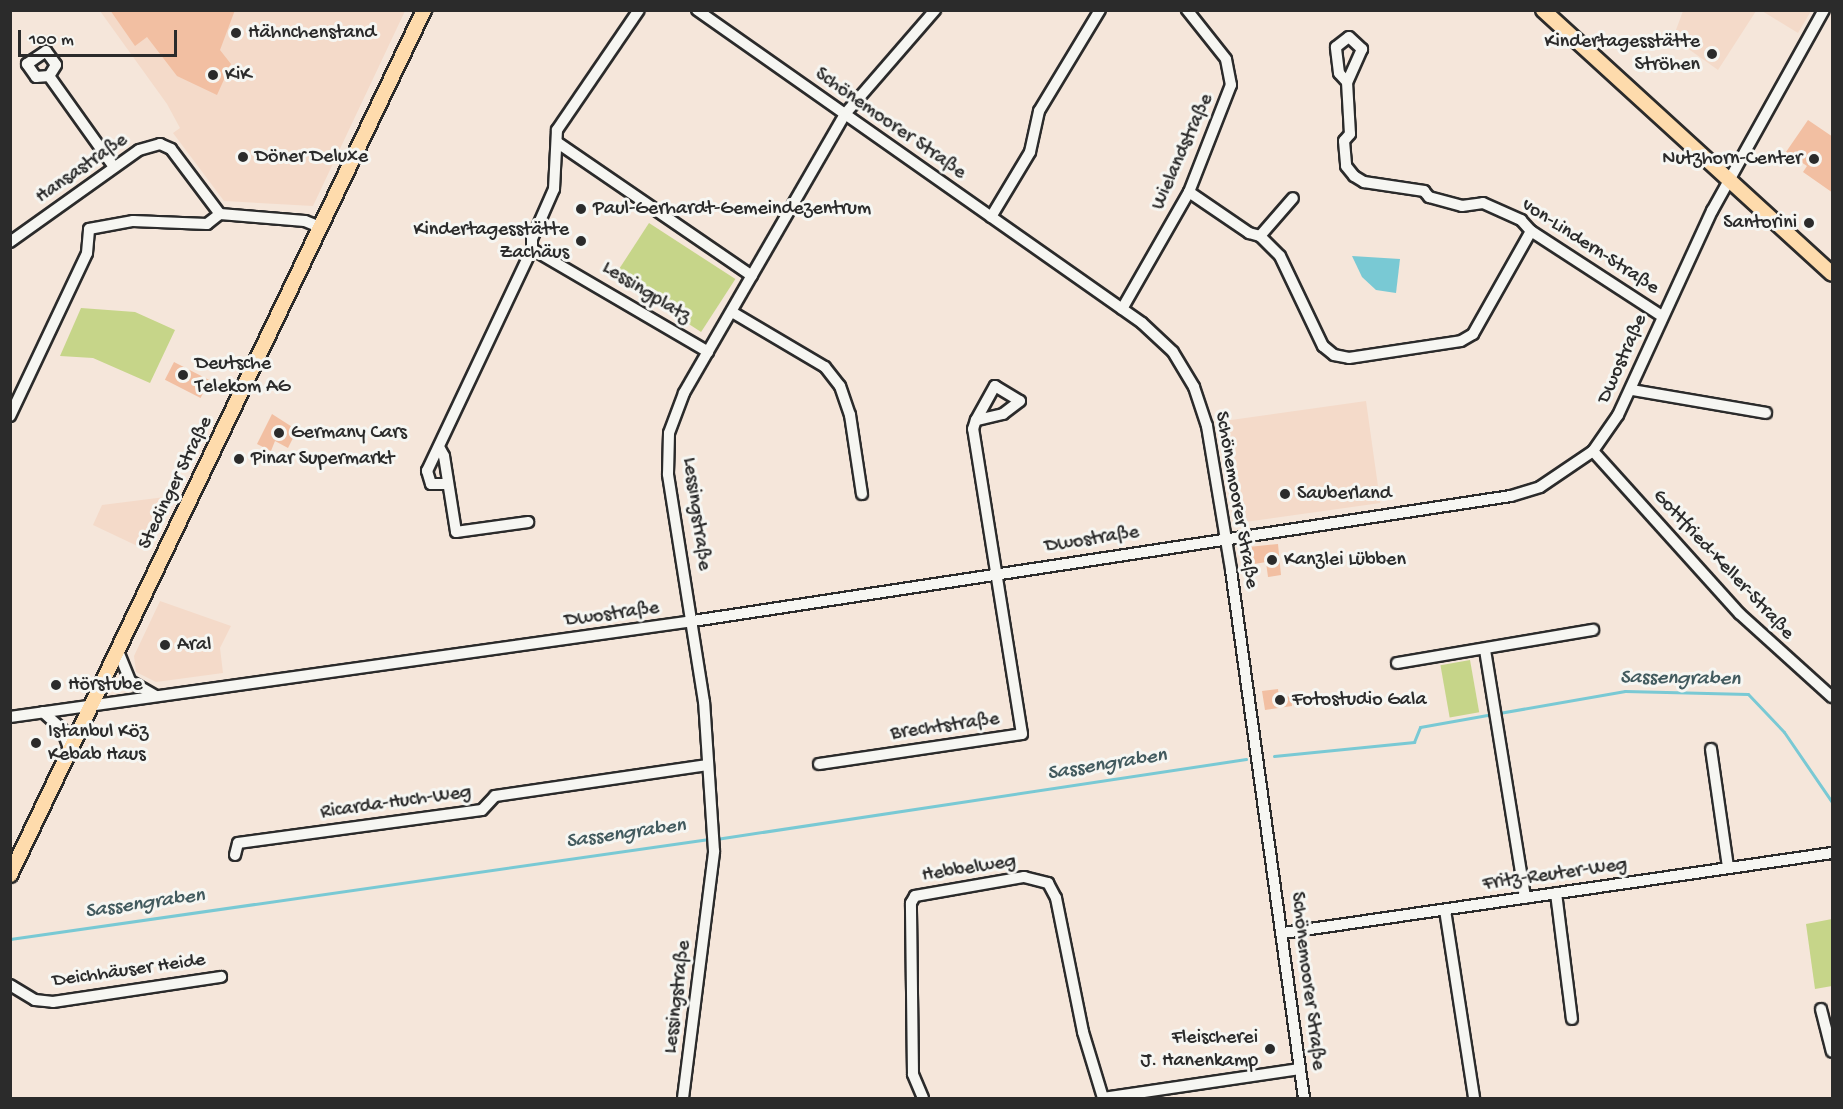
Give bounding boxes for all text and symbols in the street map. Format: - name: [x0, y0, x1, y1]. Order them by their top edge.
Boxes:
- scale bar: [21, 18, 180, 56]
- place label: Hähnchenstand: [248, 21, 376, 45]
- marker: Hähnchenstand: [229, 26, 243, 40]
- text: 100 m: [29, 30, 74, 51]
- place label: Kindertagesstätte Ströhen: [1544, 30, 1700, 77]
- marker: Kindertagesstätte Ströhen: [1705, 47, 1719, 61]
- place label: KiK: [225, 63, 251, 87]
- street label: Schönemoorer Straße: [810, 63, 970, 185]
- marker: KiK: [206, 68, 220, 82]
- street label: Wielandstraße: [1147, 90, 1219, 214]
- street label: Hansastraße: [31, 129, 133, 209]
- place label: Döner Deluxe: [255, 145, 368, 169]
- place label: Nutzhorn-Center: [1662, 147, 1802, 171]
- marker: Döner Deluxe: [236, 150, 250, 164]
- marker: Nutzhorn-Center: [1807, 152, 1821, 166]
- street label: von-Lindern-Straße: [1517, 194, 1663, 300]
- place label: Paul-Gerhardt-Gemeindezentrum: [593, 197, 871, 221]
- marker: Paul-Gerhardt-Gemeindezentrum: [574, 202, 588, 216]
- place label: Santorini: [1723, 211, 1797, 235]
- marker: Santorini: [1802, 216, 1816, 230]
- place label: Kindertagesstätte Zachäus: [413, 218, 569, 265]
- marker: Kindertagesstätte Zachäus: [574, 234, 588, 248]
- street label: Lessingplatz: [597, 256, 695, 330]
- street label: Dwostraße: [1593, 311, 1653, 407]
- place label: Deutsche Telekom AG: [195, 352, 290, 399]
- marker: Deutsche Telekom AG: [176, 368, 190, 382]
- street label: Schönemoorer Straße: [1209, 410, 1263, 590]
- street label: Stedinger Straße: [133, 413, 219, 553]
- place label: Germany Cars: [291, 421, 407, 445]
- marker: Germany Cars: [272, 426, 286, 440]
- place label: Pinar Supermarkt: [251, 447, 394, 471]
- marker: Pinar Supermarkt: [232, 452, 246, 466]
- street label: Lessingstraße: [676, 456, 716, 572]
- place label: Sauberland: [1297, 482, 1391, 506]
- street label: Gottfried-Keller-Straße: [1647, 485, 1799, 645]
- marker: Sauberland: [1278, 487, 1292, 501]
- street label: Dwostraße: [1043, 521, 1141, 559]
- place label: Kanzlei Lübben: [1284, 548, 1406, 572]
- marker: Kanzlei Lübben: [1265, 553, 1279, 567]
- street label: Dwostraße: [563, 596, 661, 634]
- place label: Aral: [177, 633, 211, 657]
- marker: Aral: [158, 638, 172, 652]
- water label: Sassengraben: [1619, 666, 1741, 694]
- place label: Hörstube: [68, 673, 143, 697]
- marker: Hörstube: [49, 678, 63, 692]
- place label: Fotostudio Gala: [1292, 688, 1426, 712]
- marker: Fotostudio Gala: [1273, 693, 1287, 707]
- street label: Brechtstraße: [889, 707, 1001, 747]
- place label: Istanbul Köz Kebab Haus: [48, 720, 148, 767]
- marker: Istanbul Köz Kebab Haus: [29, 736, 43, 750]
- water label: Sassengraben: [1045, 744, 1169, 788]
- street label: Ricarda-Huch-Weg: [319, 781, 473, 825]
- water label: Sassengraben: [565, 814, 687, 856]
- street label: Hebbelweg: [920, 850, 1018, 888]
- street label: Fritz-Reuter-Weg: [1481, 853, 1629, 897]
- water label: Sassengraben: [84, 884, 206, 926]
- street label: Schönemoorer Straße: [1284, 891, 1330, 1071]
- street label: Lessingstraße: [659, 939, 697, 1055]
- street label: Deichhäuser Heide: [51, 948, 207, 994]
- place label: Fleischerei J. Hanenkamp: [1140, 1026, 1258, 1073]
- marker: Fleischerei J. Hanenkamp: [1263, 1042, 1277, 1056]

